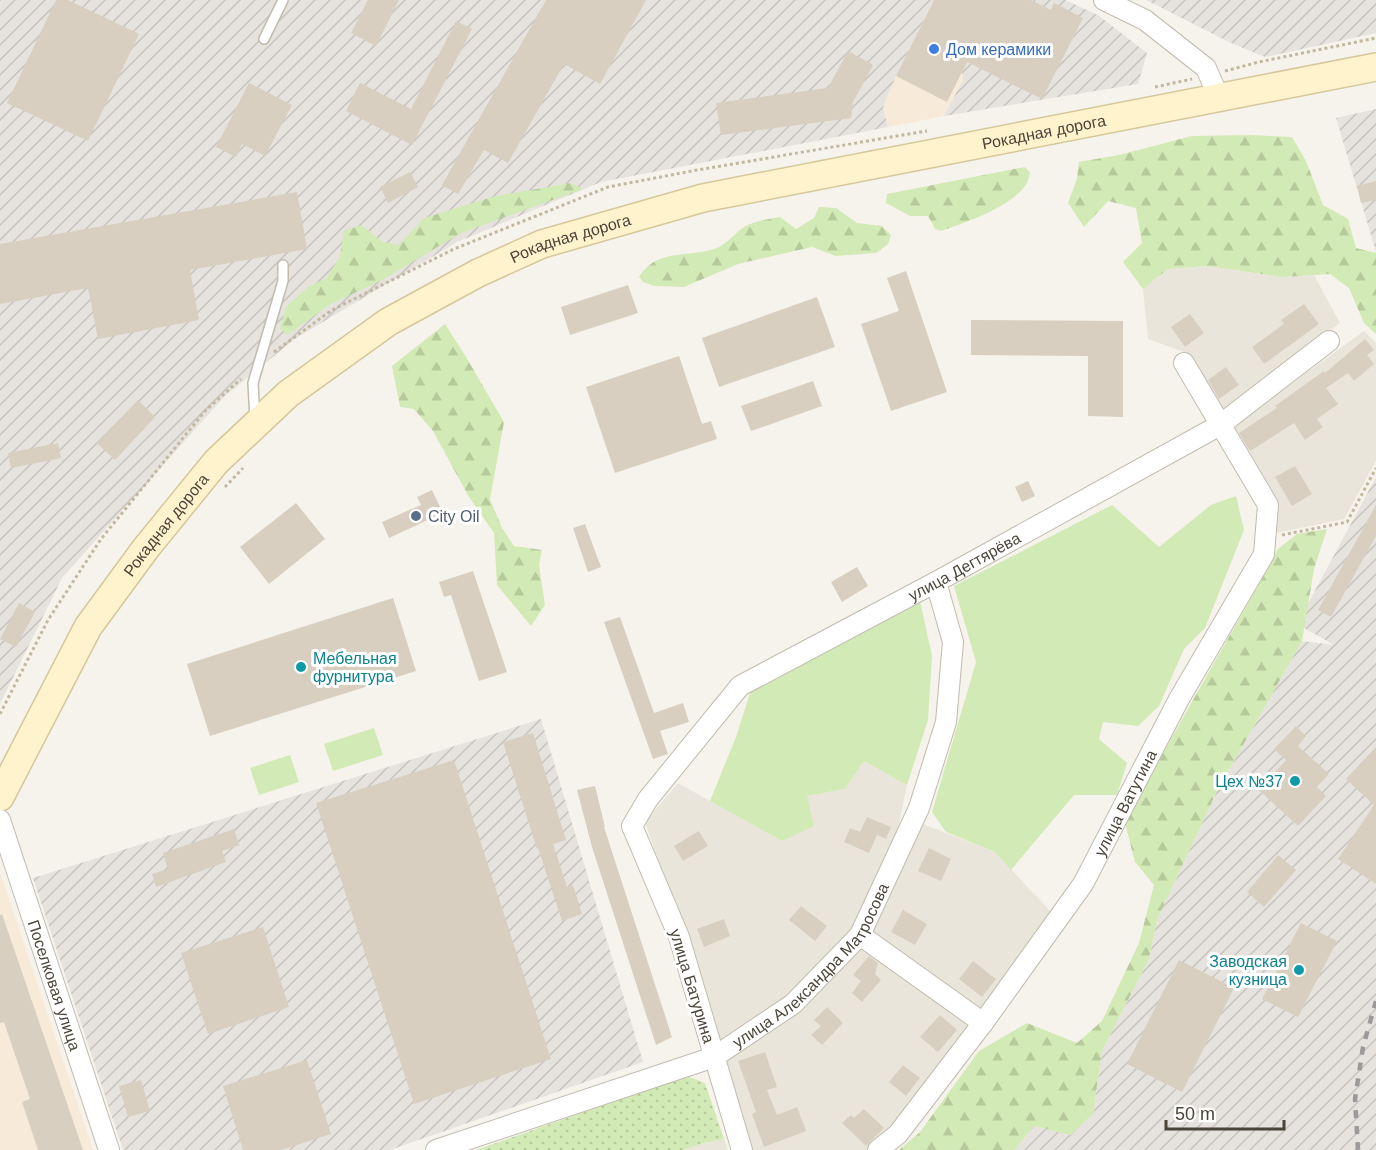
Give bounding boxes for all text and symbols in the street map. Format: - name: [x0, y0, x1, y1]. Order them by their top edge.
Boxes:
- place label: Дом керамики: [946, 41, 1051, 58]
- marker: Дом керамики: [927, 42, 941, 56]
- street label: Рокадная дорога: [980, 111, 1107, 152]
- street label: Рокадная дорога: [507, 211, 632, 266]
- street label: Рокадная дорога: [120, 470, 212, 579]
- place label: City Oil: [428, 508, 480, 525]
- marker: City Oil: [409, 509, 423, 523]
- street label: улица Дегтярёва: [905, 529, 1023, 604]
- place label: Мебельная фурнитура: [313, 650, 397, 685]
- marker: Мебельная фурнитура: [294, 660, 308, 674]
- street label: улица Ватутина: [1091, 747, 1160, 859]
- place label: Цех №37: [1215, 773, 1283, 790]
- marker: Цех №37: [1288, 774, 1302, 788]
- street label: улица Александра Матросова: [729, 880, 891, 1051]
- street label: Поселковая улица: [25, 918, 84, 1053]
- street label: улица Батурина: [667, 927, 717, 1045]
- place label: Заводская кузница: [1209, 953, 1287, 988]
- marker: Заводская кузница: [1292, 963, 1306, 977]
- scale bar: [1166, 1093, 1284, 1131]
- text: 50 m: [1175, 1104, 1215, 1124]

